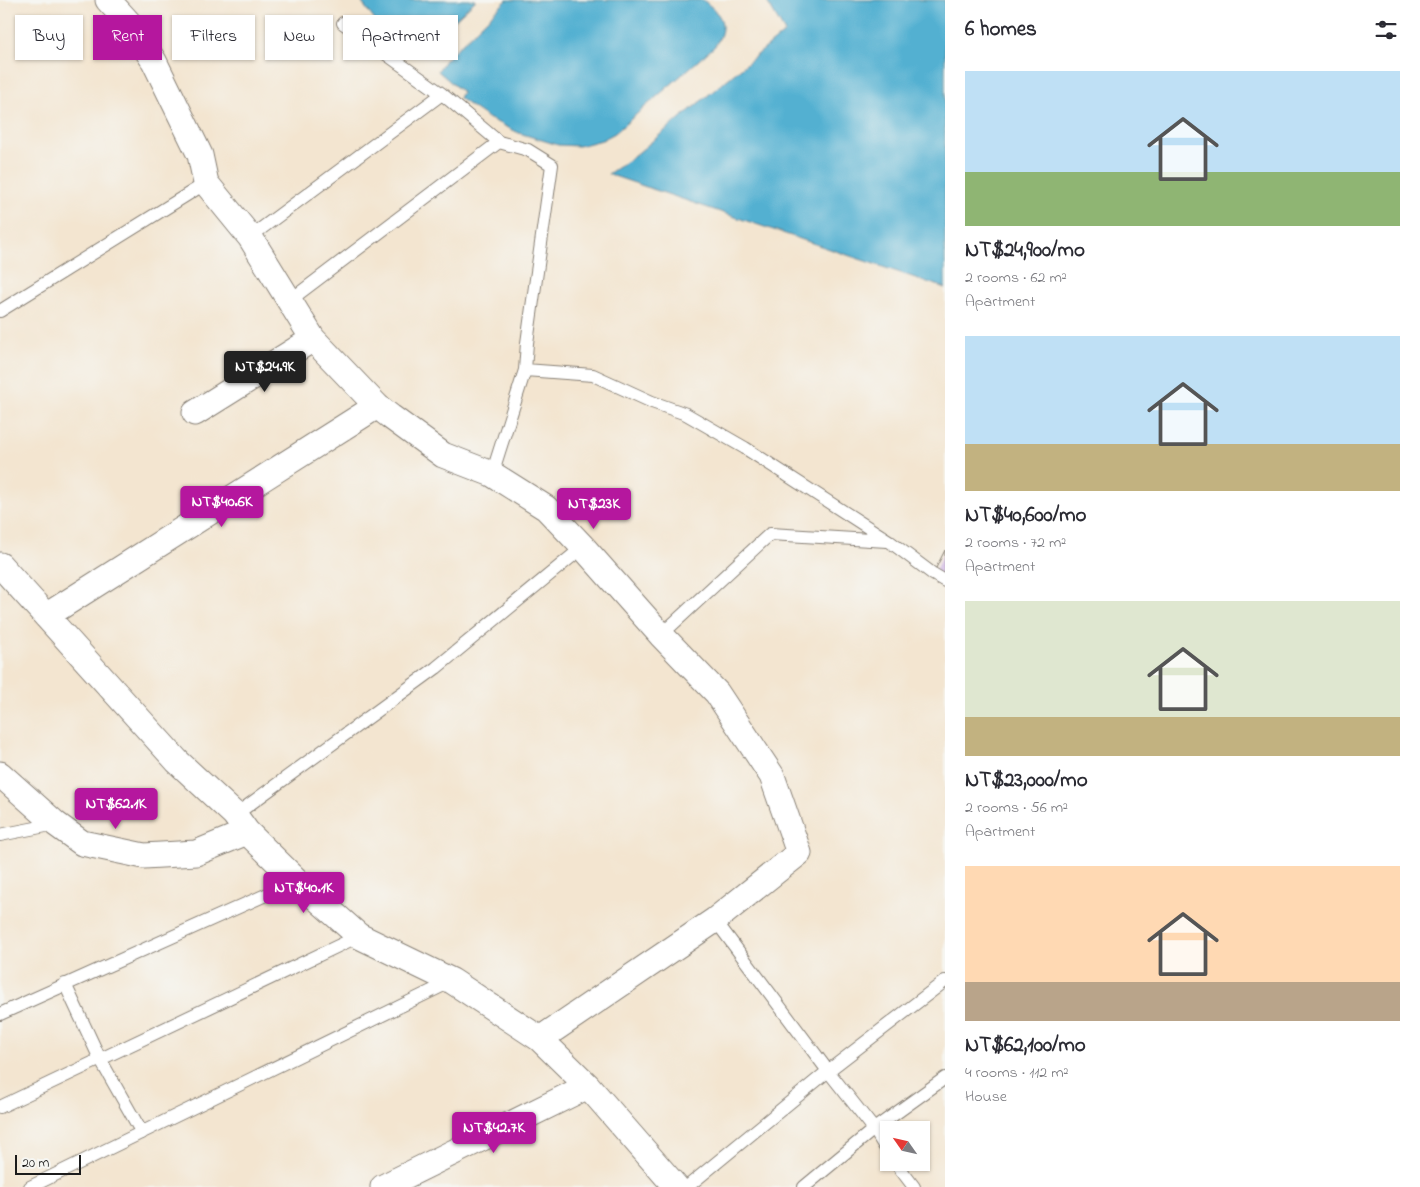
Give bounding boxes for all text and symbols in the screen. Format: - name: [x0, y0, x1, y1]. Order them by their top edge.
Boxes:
- chip: Buy: [15, 15, 83, 60]
- chip: Rent: [93, 15, 162, 60]
- chip: Filters: [172, 15, 255, 60]
- chip: New: [265, 15, 333, 60]
- chip: Apartment: [343, 15, 458, 60]
- text: 6 homes: [965, 15, 1037, 45]
- icon: filters: [1372, 16, 1400, 44]
- icon: home: [1138, 104, 1228, 194]
- text: NT$24,900/mo: [965, 236, 1085, 266]
- text: 2 rooms · 62 m²: [965, 266, 1067, 290]
- text: Apartment: [965, 290, 1035, 314]
- pin: NT$24.9K: [213, 350, 317, 393]
- text: NT$24.9K: [235, 355, 295, 379]
- icon: home: [1138, 369, 1228, 459]
- pin: NT$40.6K: [170, 486, 274, 528]
- pin: NT$23K: [553, 488, 635, 530]
- text: NT$40.6K: [191, 490, 253, 514]
- text: NT$23K: [568, 492, 620, 516]
- text: NT$40,600/mo: [965, 501, 1086, 531]
- text: 2 rooms · 72 m²: [965, 531, 1066, 555]
- text: Apartment: [965, 555, 1035, 579]
- icon: home: [1138, 634, 1228, 724]
- text: NT$23,000/mo: [965, 766, 1088, 796]
- pin: NT$62.1K: [64, 788, 168, 830]
- text: NT$62.1K: [86, 792, 146, 816]
- text: 2 rooms · 56 m²: [965, 796, 1068, 820]
- text: Apartment: [965, 820, 1035, 844]
- pin: NT$40.1K: [252, 872, 356, 914]
- text: NT$40.1K: [274, 876, 334, 900]
- icon: home: [1138, 899, 1228, 989]
- text: NT$62,100/mo: [965, 1031, 1086, 1061]
- text: 4 rooms · 112 m²: [965, 1061, 1068, 1085]
- text: House: [965, 1085, 1007, 1109]
- pin: NT$42.7K: [442, 1112, 546, 1154]
- text: NT$42.7K: [463, 1116, 525, 1140]
- north arrow: [880, 1121, 930, 1171]
- map controls: [880, 1121, 930, 1171]
- scale bar: [15, 1152, 81, 1175]
- text: 20 m: [22, 1153, 49, 1174]

